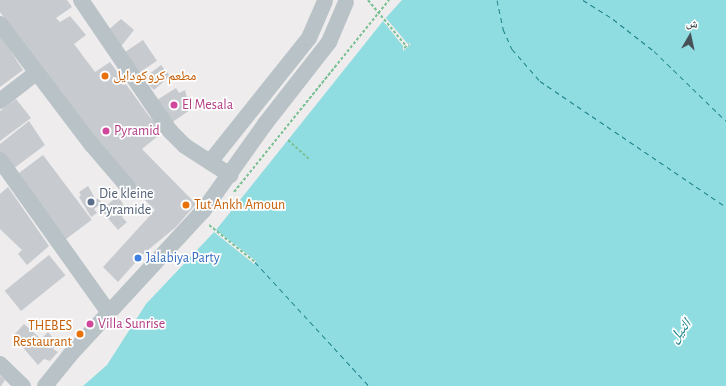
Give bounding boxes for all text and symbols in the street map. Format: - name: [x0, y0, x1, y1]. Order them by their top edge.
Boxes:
- north arrow: [670, 16, 710, 56]
- text: ش: [685, 17, 699, 30]
- place label: مطعم كروكودايل: [113, 68, 196, 84]
- marker: مطعم كروكودايل: [100, 71, 110, 81]
- place label: El Mesala: [182, 97, 233, 113]
- marker: El Mesala: [169, 100, 179, 110]
- place label: Pyramid: [114, 123, 160, 139]
- marker: Pyramid: [101, 126, 111, 136]
- place label: Die kleine Pyramide: [99, 186, 154, 218]
- marker: Die kleine Pyramide: [86, 197, 96, 207]
- place label: Tut Ankh Amoun: [194, 197, 285, 213]
- marker: Tut Ankh Amoun: [181, 200, 191, 210]
- place label: Jalabiya Party: [146, 250, 220, 266]
- marker: Jalabiya Party: [133, 253, 143, 263]
- water label: النيل: [665, 315, 695, 347]
- place label: Villa Sunrise: [98, 316, 165, 332]
- place label: THEBES Restaurant: [13, 318, 72, 350]
- marker: Villa Sunrise: [85, 319, 95, 329]
- marker: THEBES Restaurant: [75, 329, 85, 339]

